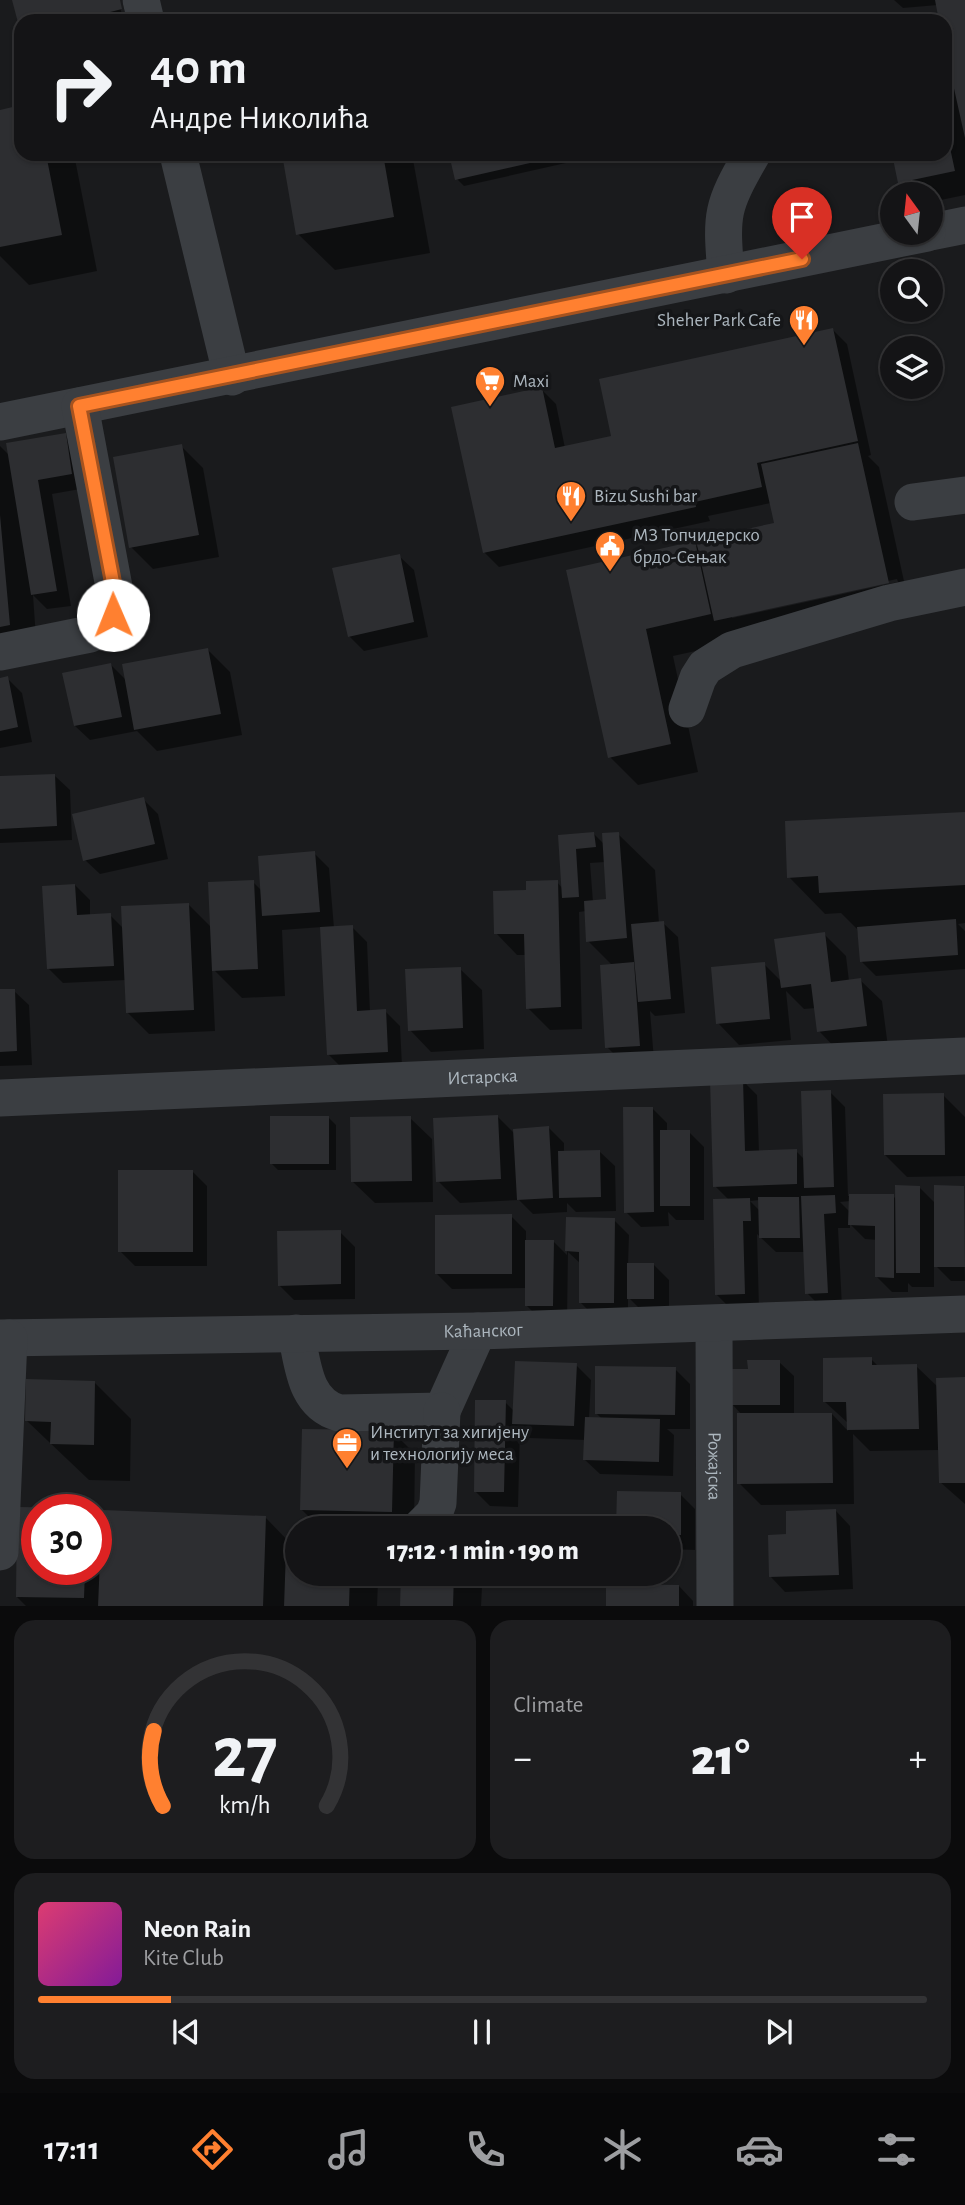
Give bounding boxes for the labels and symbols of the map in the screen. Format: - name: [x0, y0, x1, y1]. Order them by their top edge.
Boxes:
- north arrow: [880, 182, 943, 245]
- pin: [772, 187, 832, 259]
- restaurant icon: Sheher Park Cafe: [787, 303, 821, 347]
- place label: Sheher Park Cafe: [657, 311, 781, 330]
- supermarket icon: Maxi: [473, 364, 507, 408]
- place label: Maxi: [513, 372, 549, 391]
- restaurant icon: Bizu Sushi bar: [554, 479, 588, 523]
- place label: Bizu Sushi bar: [594, 487, 697, 506]
- place label: МЗ Топчидерско брдо-Сењак: [633, 526, 760, 567]
- public building icon: МЗ Топчидерско брдо-Сењак: [593, 529, 627, 573]
- position arrow: [76, 578, 150, 652]
- street label: Истарска: [447, 1066, 518, 1088]
- street label: Каћанског: [443, 1320, 523, 1341]
- place label: Институт за хигијену и технологију меса: [370, 1423, 529, 1464]
- office icon: Институт за хигијену и технологију меса: [330, 1426, 364, 1470]
- street label: Рожајска: [705, 1432, 724, 1501]
- speed limit sign: 30: [21, 1494, 112, 1585]

